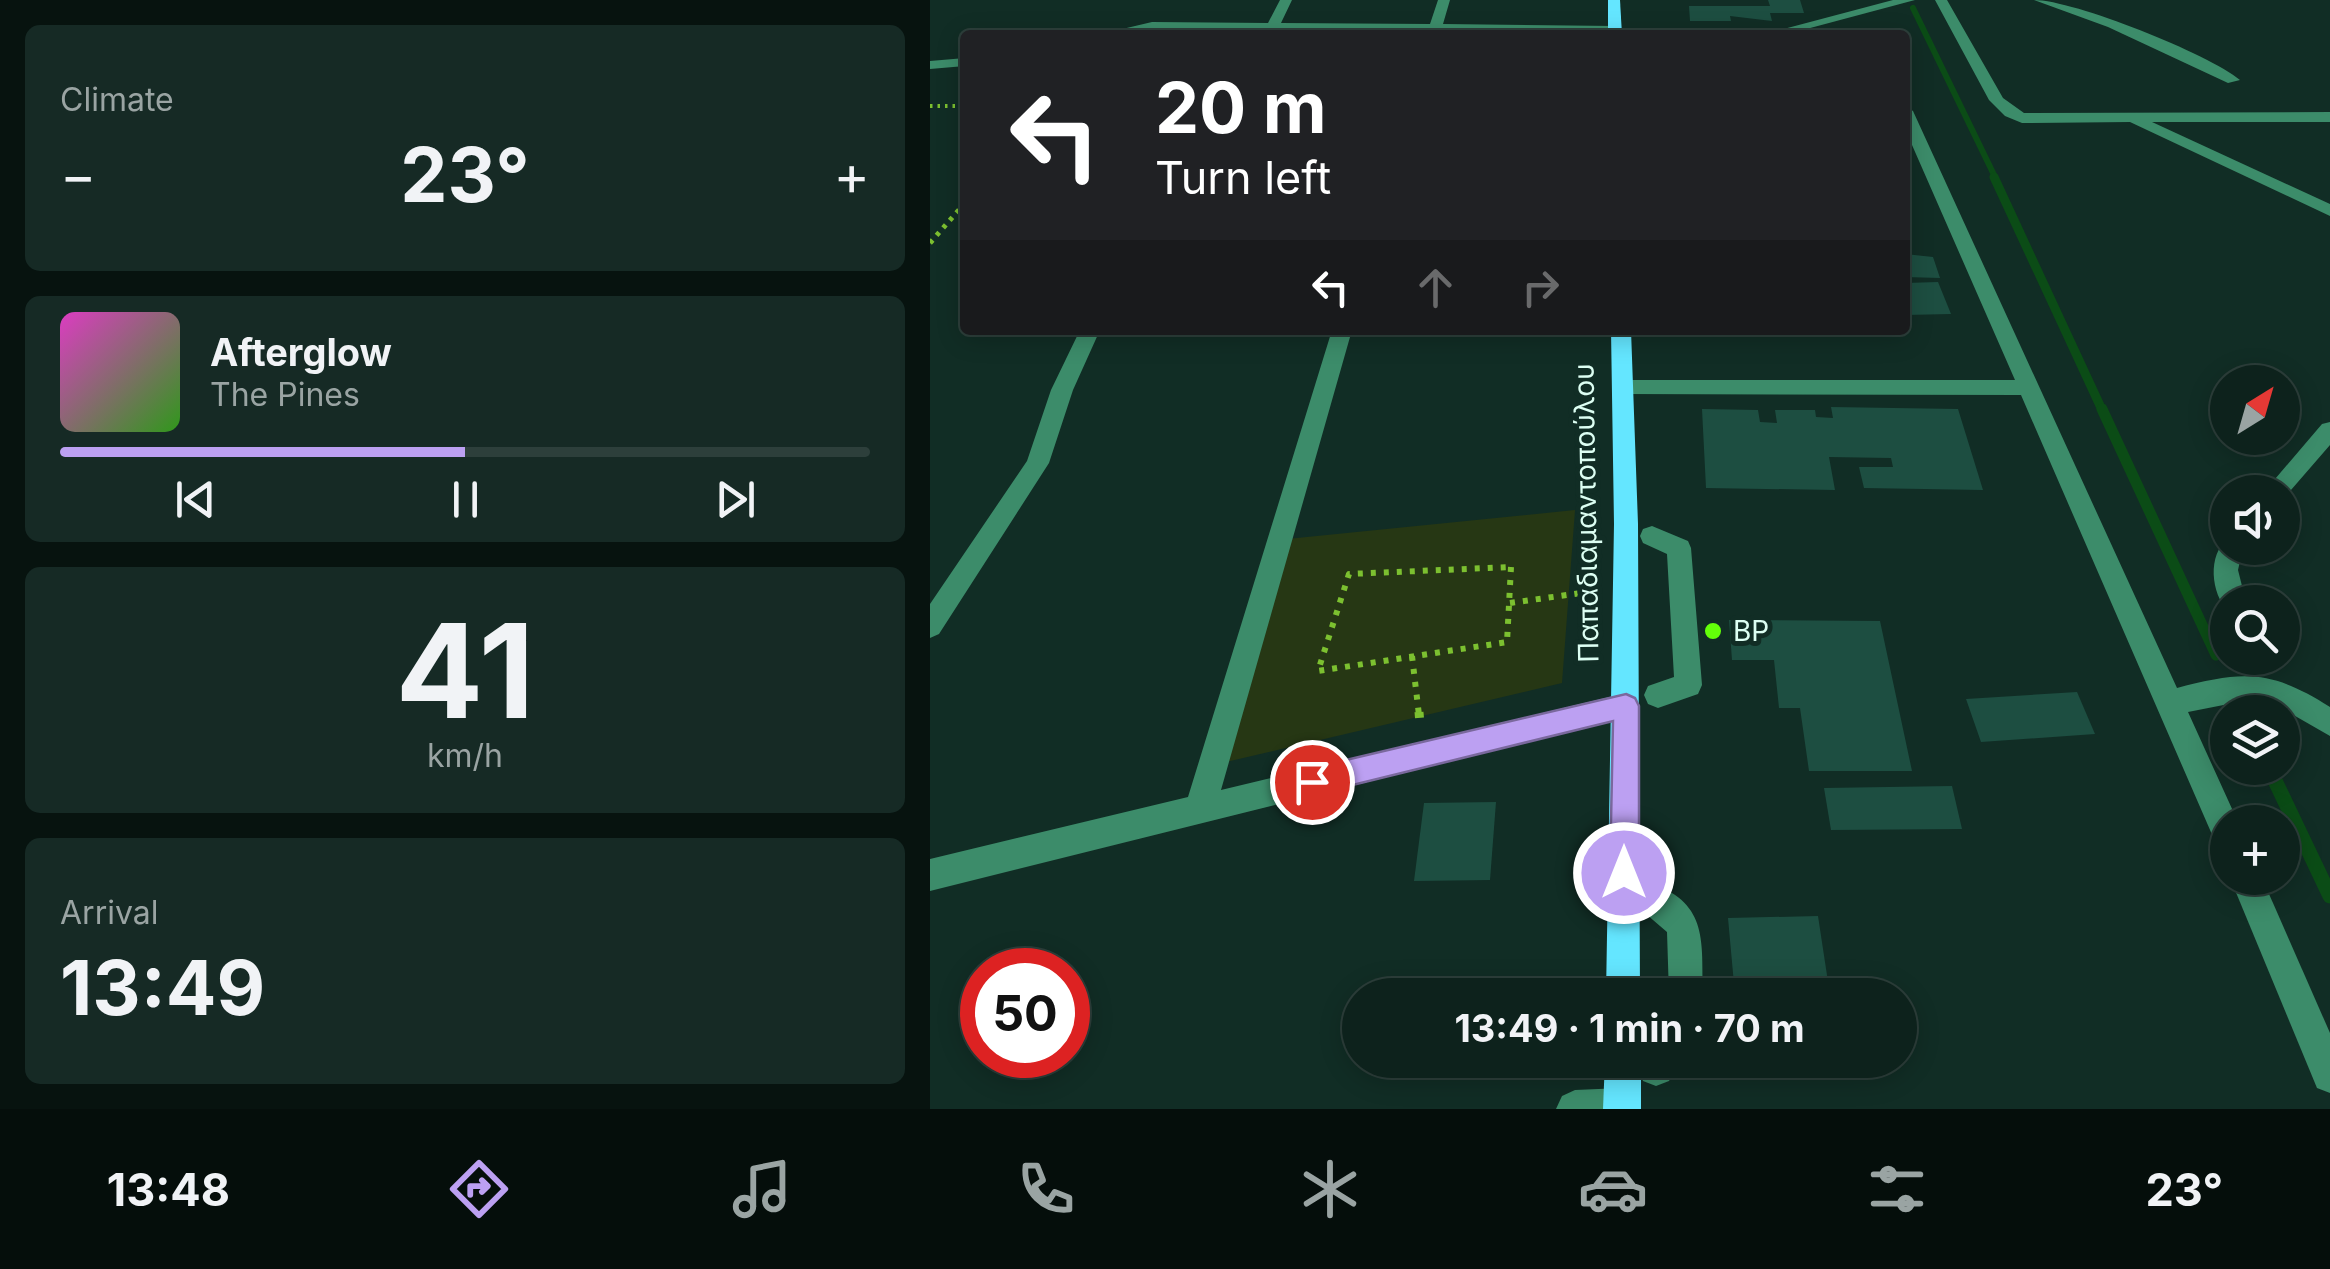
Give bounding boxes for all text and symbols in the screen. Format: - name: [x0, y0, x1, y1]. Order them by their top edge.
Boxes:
- text: 20 m: [1155, 65, 1327, 150]
- icon: left: [990, 70, 1120, 200]
- text: Climate: [60, 80, 174, 119]
- text: 23°: [400, 129, 530, 220]
- text: −: [60, 142, 96, 208]
- text: +: [834, 142, 870, 208]
- text: Turn left: [1155, 150, 1331, 205]
- icon: left: [1303, 260, 1358, 315]
- icon: ahead: [1408, 260, 1463, 315]
- icon: right: [1513, 260, 1568, 315]
- text: Afterglow: [210, 329, 392, 375]
- street label: Παπαδιαμαντοπούλου: [1566, 363, 1606, 663]
- north arrow: [2210, 365, 2300, 455]
- map controls: [2210, 365, 2300, 895]
- text: The Pines: [210, 375, 360, 414]
- icon: previous: [168, 472, 223, 527]
- icon: pause: [438, 472, 493, 527]
- icon: next: [708, 472, 763, 527]
- button: sound: [2210, 475, 2300, 565]
- button: search: [2210, 585, 2300, 675]
- text: 41: [395, 592, 535, 749]
- place label: BP: [1733, 614, 1769, 648]
- marker: BP: [1702, 620, 1724, 642]
- button: layers: [2210, 695, 2300, 785]
- text: km/h: [427, 736, 503, 775]
- pin: [1270, 740, 1355, 825]
- icon: arrive: [1285, 755, 1340, 810]
- button: +: [2210, 805, 2300, 895]
- position arrow: [1572, 821, 1676, 925]
- text: Arrival: [60, 893, 158, 932]
- text: 13:49: [60, 942, 265, 1033]
- speed limit sign: 50: [960, 948, 1090, 1078]
- text: 13:49 · 1 min · 70 m: [1454, 1005, 1805, 1051]
- icon: directions: [444, 1154, 514, 1224]
- icon: music: [727, 1154, 797, 1224]
- icon: phone: [1011, 1154, 1081, 1224]
- icon: climate: [1295, 1154, 1365, 1224]
- icon: car: [1578, 1154, 1648, 1224]
- icon: filters: [1862, 1154, 1932, 1224]
- text: 13:48: [107, 1162, 230, 1217]
- text: 23°: [2145, 1162, 2223, 1217]

